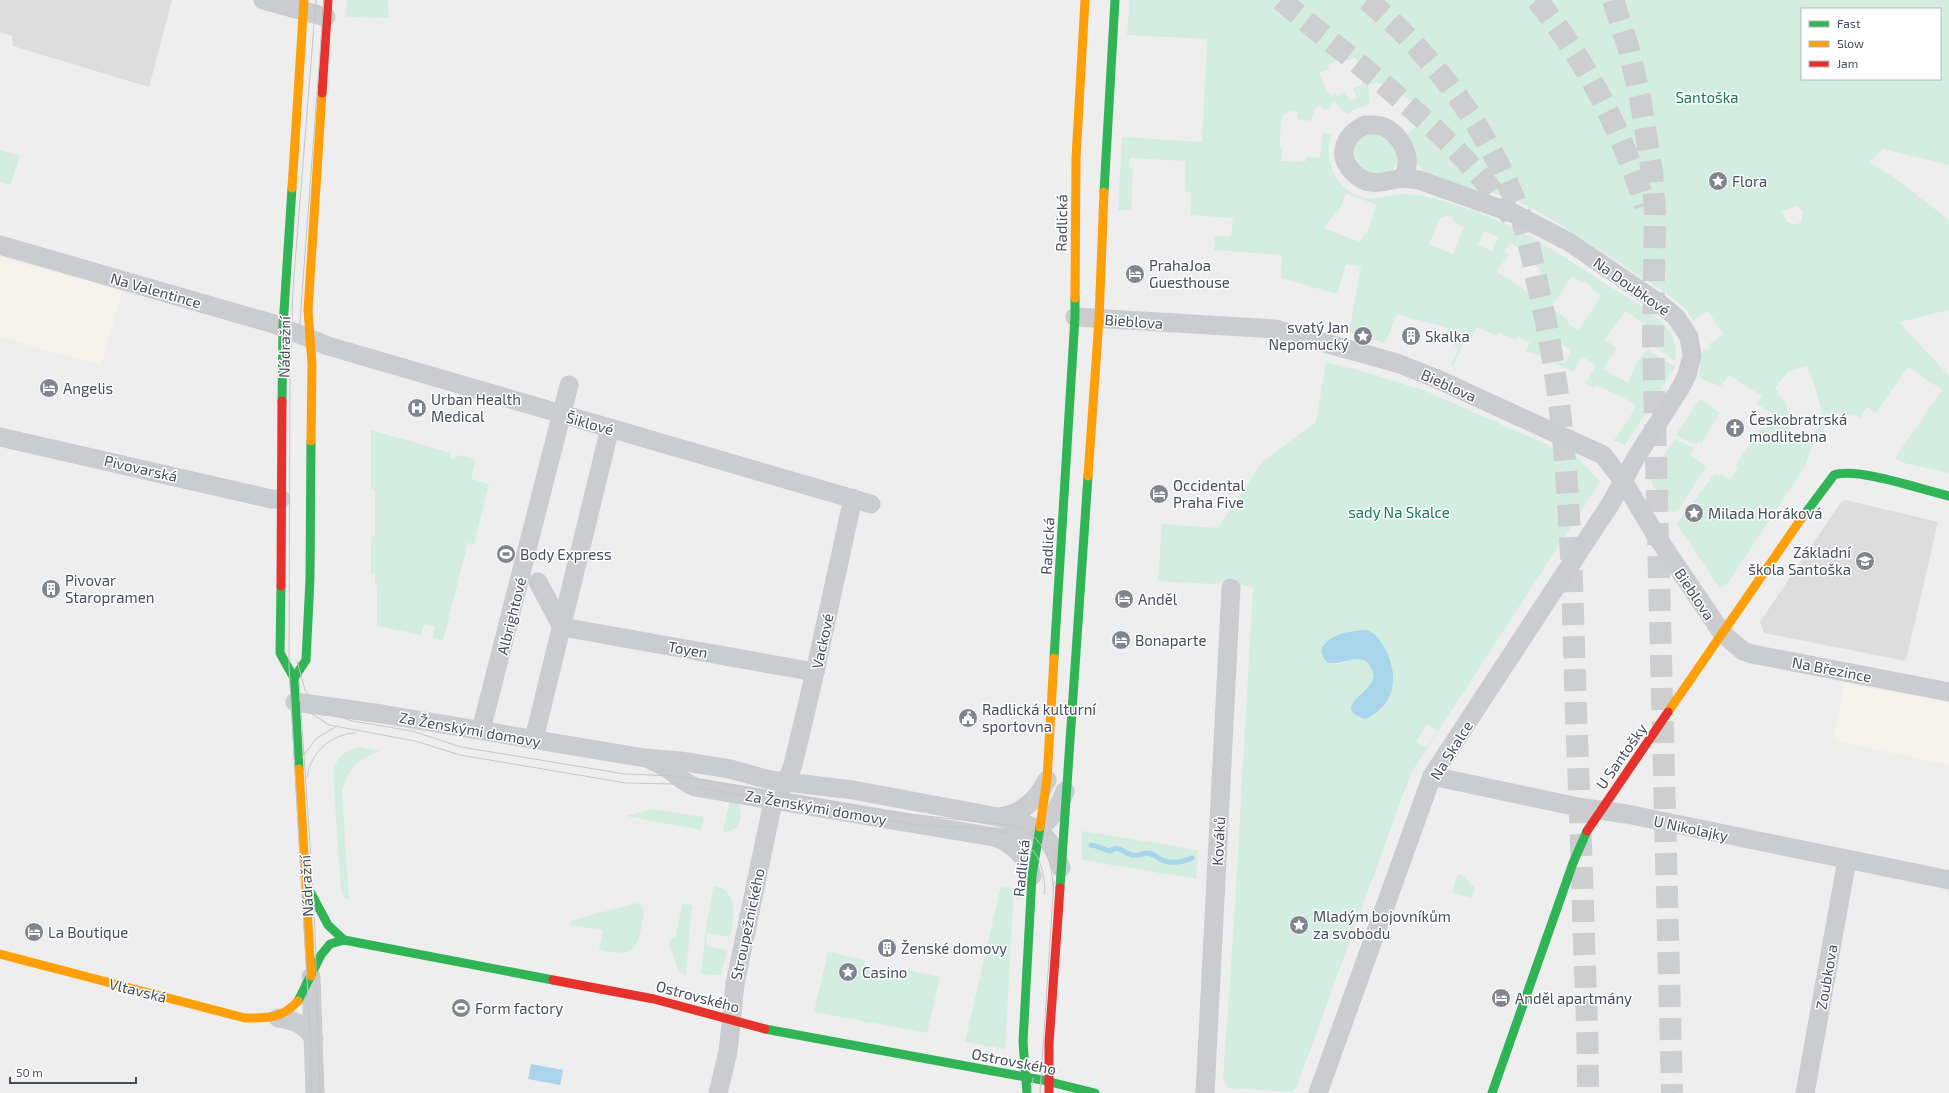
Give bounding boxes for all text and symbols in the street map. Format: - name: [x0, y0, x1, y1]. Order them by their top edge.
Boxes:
- legend: [1801, 8, 1941, 80]
- text: Fast: [1837, 16, 1861, 30]
- text: Slow: [1837, 36, 1864, 50]
- text: Jam: [1837, 56, 1858, 70]
- park label: Santoška: [1675, 88, 1739, 106]
- place icon: Flora: [1707, 170, 1729, 192]
- place label: Flora: [1732, 172, 1767, 190]
- street label: Radlická: [1051, 194, 1071, 252]
- street label: Na Doubkové: [1590, 253, 1674, 319]
- place label: PrahaJoa Guesthouse: [1149, 256, 1230, 291]
- hotel icon: PrahaJoa Guesthouse: [1124, 263, 1146, 285]
- street label: Na Valentince: [109, 268, 203, 312]
- street label: Bieblova: [1104, 310, 1164, 332]
- street label: Nádražní: [274, 315, 294, 378]
- place label: svatý Jan Nepomucký: [1269, 318, 1349, 353]
- place icon: svatý Jan Nepomucký: [1352, 325, 1374, 347]
- building icon: Skalka: [1400, 325, 1422, 347]
- place label: Skalka: [1425, 327, 1470, 345]
- street label: Bieblova: [1419, 365, 1479, 405]
- hotel icon: Angelis: [38, 377, 60, 399]
- place label: Angelis: [63, 379, 113, 397]
- place label: Urban Health Medical: [431, 390, 521, 425]
- hospital icon: Urban Health Medical: [406, 397, 428, 419]
- street label: Šiklové: [564, 408, 616, 438]
- place label: Českobratrská modlitebna: [1749, 410, 1847, 445]
- church icon: Českobratrská modlitebna: [1724, 417, 1746, 439]
- street label: Pivovarská: [103, 451, 179, 485]
- place label: Occidental Praha Five: [1173, 476, 1246, 511]
- hotel icon: Occidental Praha Five: [1148, 483, 1170, 505]
- place icon: Milada Horáková: [1683, 502, 1705, 524]
- park label: sady Na Skalce: [1348, 503, 1450, 521]
- place label: Milada Horáková: [1708, 504, 1822, 522]
- street label: Radlická: [1037, 517, 1057, 575]
- sports icon: Body Express: [495, 543, 517, 565]
- place label: Základní škola Santoška: [1748, 543, 1852, 578]
- place label: Body Express: [520, 545, 612, 563]
- school or university icon: Základní škola Santoška: [1854, 550, 1876, 572]
- street label: Bieblova: [1671, 565, 1719, 623]
- place label: Pivovar Staropramen: [65, 571, 154, 606]
- street label: Albrightové: [493, 575, 529, 657]
- building icon: Pivovar Staropramen: [40, 578, 62, 600]
- hotel icon: Anděl: [1113, 588, 1135, 610]
- place label: Anděl: [1138, 590, 1178, 608]
- street label: Vackové: [807, 612, 837, 670]
- hotel icon: Bonaparte: [1110, 629, 1132, 651]
- place label: Bonaparte: [1135, 631, 1207, 649]
- street label: Toyen: [667, 637, 709, 661]
- street label: Na Březince: [1791, 652, 1873, 686]
- place label: Radlická kulturní sportovna: [982, 700, 1097, 735]
- public building icon: Radlická kulturní sportovna: [957, 707, 979, 729]
- street label: Za Ženskými domovy: [398, 708, 542, 750]
- street label: Na Skalce: [1426, 717, 1476, 783]
- street label: U Santošky: [1592, 720, 1650, 792]
- street label: Za Ženskými domovy: [744, 786, 888, 828]
- street label: U Nikolajky: [1652, 811, 1730, 846]
- street label: Kováků: [1208, 816, 1228, 866]
- street label: Radlická: [1009, 838, 1033, 898]
- street label: Nádražní: [295, 853, 317, 917]
- street label: Stroupežnického: [726, 866, 768, 982]
- place label: Mladým bojovníkům za svobodu: [1313, 907, 1451, 942]
- place icon: Mladým bojovníkům za svobodu: [1288, 914, 1310, 936]
- hotel icon: La Boutique: [23, 921, 45, 943]
- place label: La Boutique: [48, 923, 128, 941]
- building icon: Ženské domovy: [876, 937, 898, 959]
- place label: Ženské domovy: [901, 939, 1007, 957]
- street label: Zoubkova: [1811, 943, 1841, 1011]
- place icon: Casino: [837, 961, 859, 983]
- place label: Casino: [862, 963, 907, 981]
- street label: Vltavská: [107, 974, 169, 1006]
- street label: Ostrovského: [654, 976, 742, 1016]
- hotel icon: Anděl apartmány: [1490, 987, 1512, 1009]
- place label: Anděl apartmány: [1515, 989, 1632, 1007]
- sports icon: Form factory: [450, 997, 472, 1019]
- place label: Form factory: [475, 999, 563, 1017]
- street label: Ostrovského: [970, 1044, 1058, 1078]
- scale bar: [10, 1059, 136, 1085]
- text: 50 m: [16, 1065, 43, 1079]

